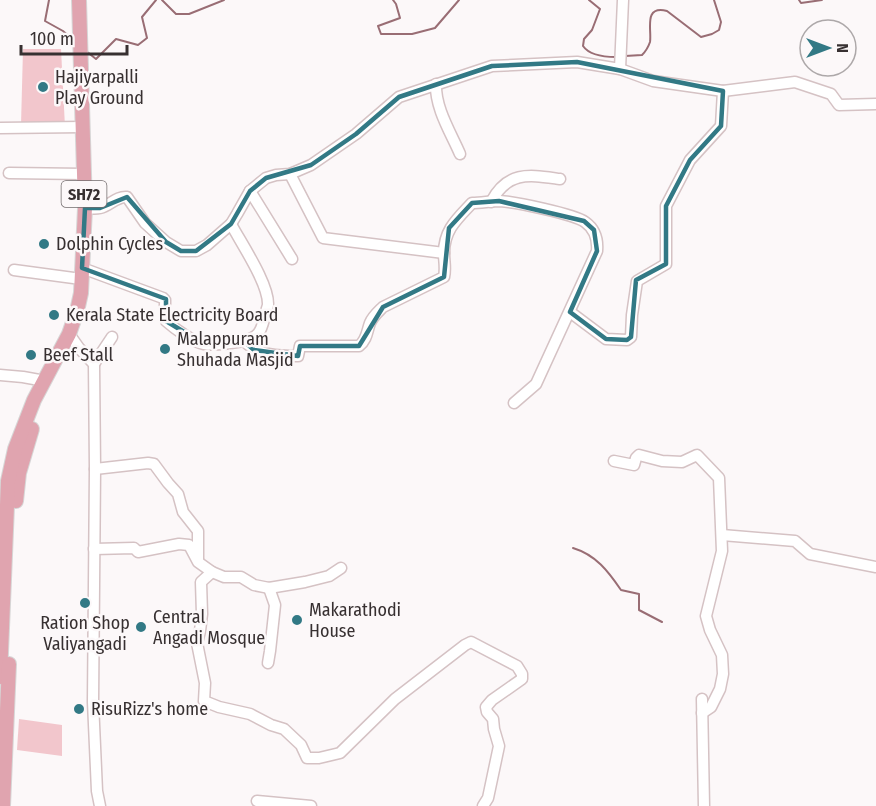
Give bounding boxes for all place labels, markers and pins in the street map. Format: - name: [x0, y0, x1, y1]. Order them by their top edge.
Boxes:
- place label: Hajiyarpalli Play Ground: [55, 66, 144, 109]
- marker: Hajiyarpalli Play Ground: [36, 80, 50, 94]
- place label: Dolphin Cycles: [56, 233, 163, 255]
- marker: Dolphin Cycles: [37, 237, 51, 251]
- place label: Kerala State Electricity Board: [66, 304, 279, 326]
- marker: Kerala State Electricity Board: [47, 308, 61, 322]
- place label: Malappuram Shuhada Masjid: [177, 328, 294, 371]
- marker: Malappuram Shuhada Masjid: [158, 342, 172, 356]
- place label: Beef Stall: [43, 344, 113, 366]
- marker: Beef Stall: [24, 348, 38, 362]
- marker: Ration Shop Valiyangadi: [78, 596, 92, 610]
- place label: Makarathodi House: [309, 599, 401, 642]
- place label: Central Angadi Mosque: [153, 606, 265, 649]
- place label: Ration Shop Valiyangadi: [40, 612, 130, 655]
- marker: Makarathodi House: [290, 613, 304, 627]
- marker: Central Angadi Mosque: [134, 620, 148, 634]
- place label: RisuRizz's home: [91, 698, 208, 720]
- marker: RisuRizz's home: [72, 702, 86, 716]

